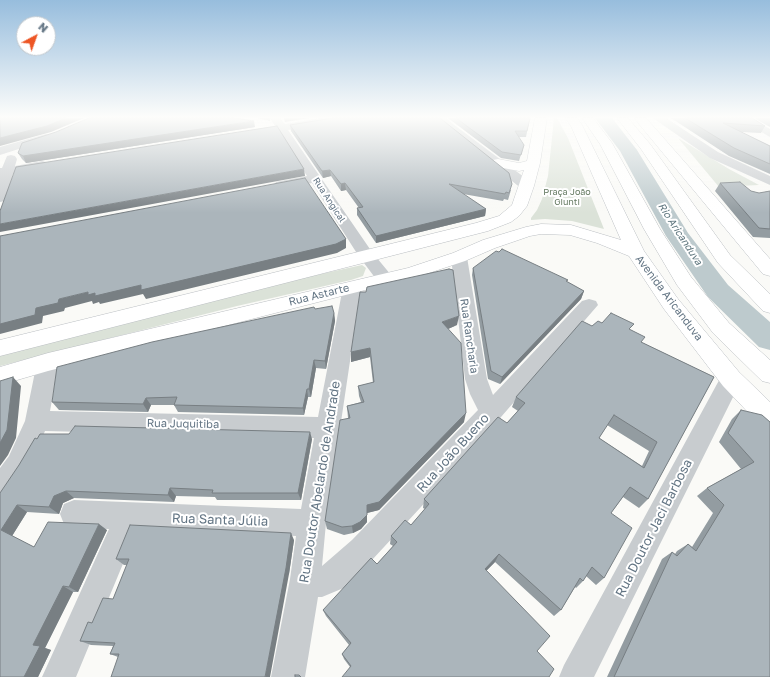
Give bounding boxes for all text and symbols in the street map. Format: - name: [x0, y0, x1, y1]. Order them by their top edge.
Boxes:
- north arrow: [16, 16, 56, 56]
- text: N: [36, 20, 51, 35]
- street label: Rua Angical: [311, 176, 347, 224]
- park label: Praça João Giunti: [543, 187, 591, 208]
- water label: Rio Aricanduva: [655, 201, 705, 267]
- street label: Avenida Aricanduva: [633, 253, 705, 343]
- street label: Rua Astarte: [287, 281, 351, 309]
- street label: Rua Rancharia: [457, 298, 481, 374]
- street label: Rua Doutor Abelardo de Andrade: [296, 380, 344, 584]
- street label: Rua João Bueno: [414, 410, 492, 496]
- street label: Rua Juquitiba: [147, 417, 219, 431]
- street label: Rua Doutor Jaci Barbosa: [612, 456, 696, 600]
- street label: Rua Santa Júlia: [172, 511, 268, 529]

